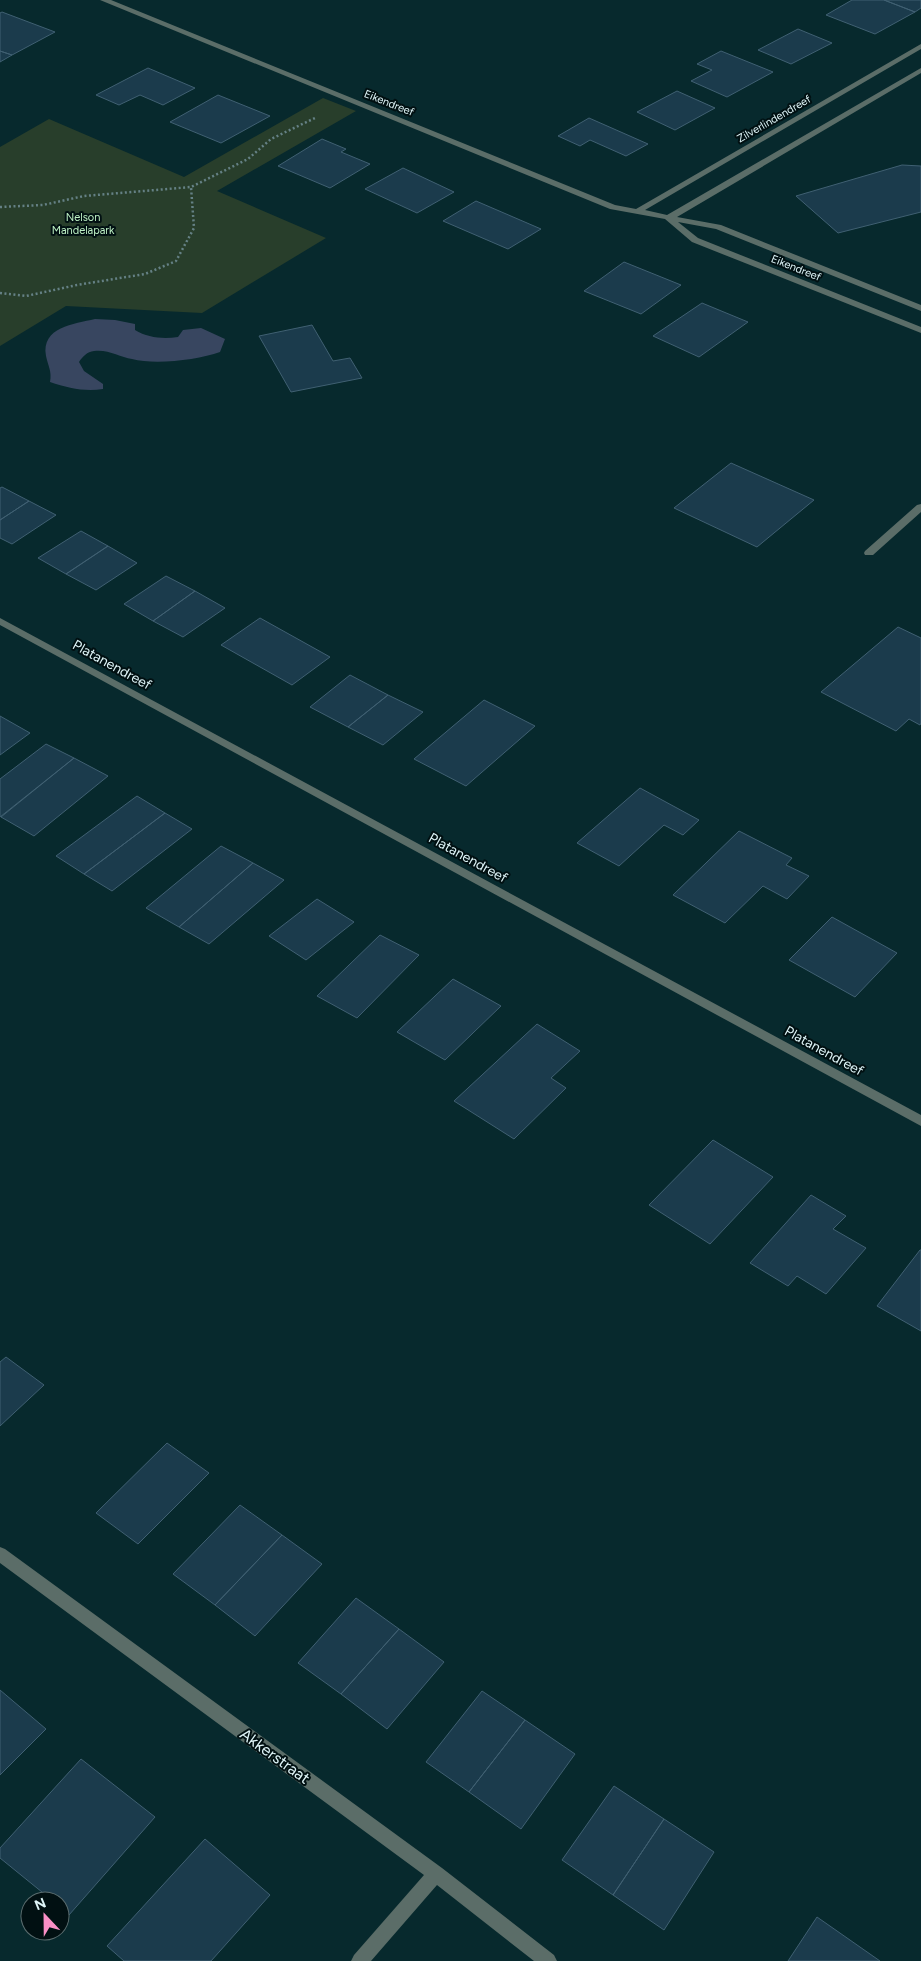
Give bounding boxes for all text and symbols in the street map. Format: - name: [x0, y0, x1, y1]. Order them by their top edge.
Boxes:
- street label: Eikendreef: [362, 87, 417, 119]
- street label: Zilverlindendreef: [735, 92, 814, 145]
- park label: Nelson Mandelapark: [52, 211, 115, 237]
- street label: Eikendreef: [769, 252, 824, 284]
- street label: Platanendreef: [70, 636, 155, 694]
- street label: Platanendreef: [426, 829, 511, 887]
- street label: Platanendreef: [782, 1022, 867, 1080]
- street label: Akkerstraat: [236, 1724, 314, 1788]
- north arrow: [20, 1891, 70, 1941]
- text: N: [32, 1895, 49, 1914]

